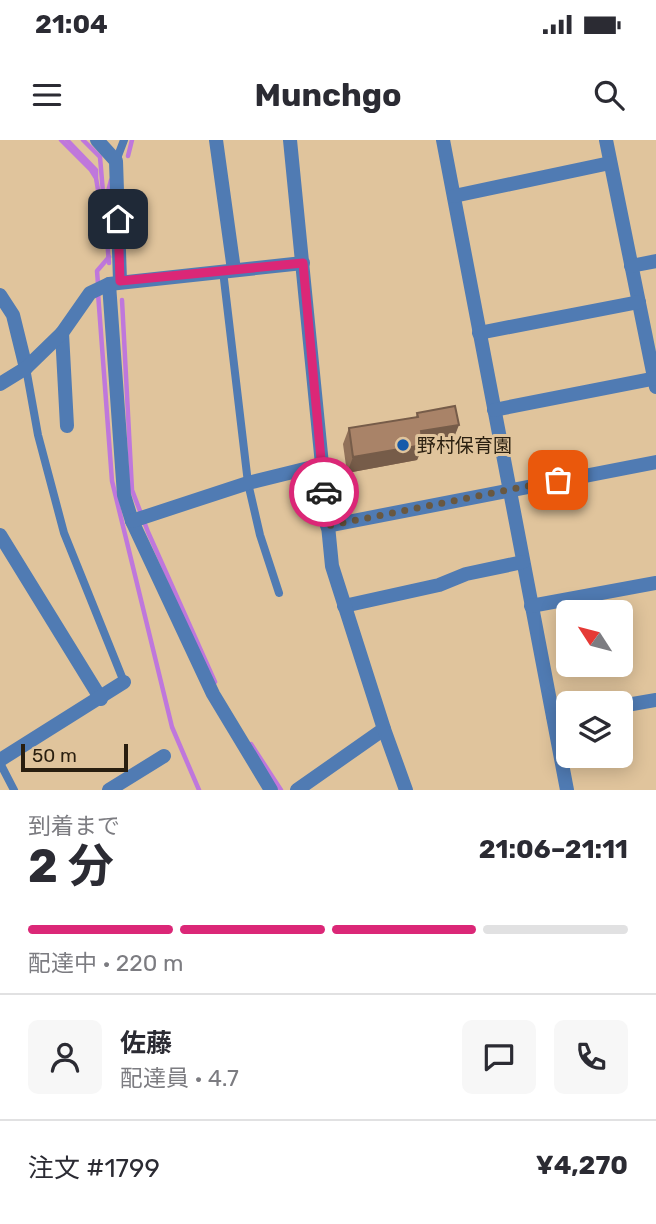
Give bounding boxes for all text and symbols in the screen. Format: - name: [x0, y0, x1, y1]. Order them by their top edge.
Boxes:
- text: 21:04: [35, 9, 108, 40]
- icon: menu: [28, 76, 66, 114]
- text: Munchgo: [254, 76, 402, 114]
- icon: search: [590, 76, 628, 114]
- pin: [88, 189, 148, 249]
- icon: home: [99, 200, 137, 238]
- place label: 野村保育園: [417, 434, 512, 457]
- marker: 野村保育園: [395, 437, 411, 453]
- pin: [528, 450, 588, 510]
- courier: [289, 457, 359, 527]
- icon: bag: [539, 461, 577, 499]
- icon: car: [305, 473, 343, 511]
- north arrow: [556, 600, 634, 677]
- map controls: [556, 600, 633, 768]
- button: layers: [556, 691, 633, 768]
- scale bar: [21, 741, 128, 773]
- text: 50 m: [32, 744, 77, 767]
- text: 到着まで: [28, 812, 120, 840]
- text: 21:06–21:11: [479, 834, 628, 865]
- text: 2 分: [28, 839, 114, 894]
- text: 配達中 · 220 m: [28, 949, 184, 977]
- button: person: [28, 1020, 102, 1094]
- button: chat: [462, 1020, 536, 1094]
- button: phone: [554, 1020, 628, 1094]
- text: 佐藤: [120, 1028, 172, 1059]
- text: 配達員 · 4.7: [120, 1064, 239, 1092]
- text: ¥4,270: [536, 1150, 628, 1181]
- text: 注文 #1799: [28, 1153, 160, 1184]

